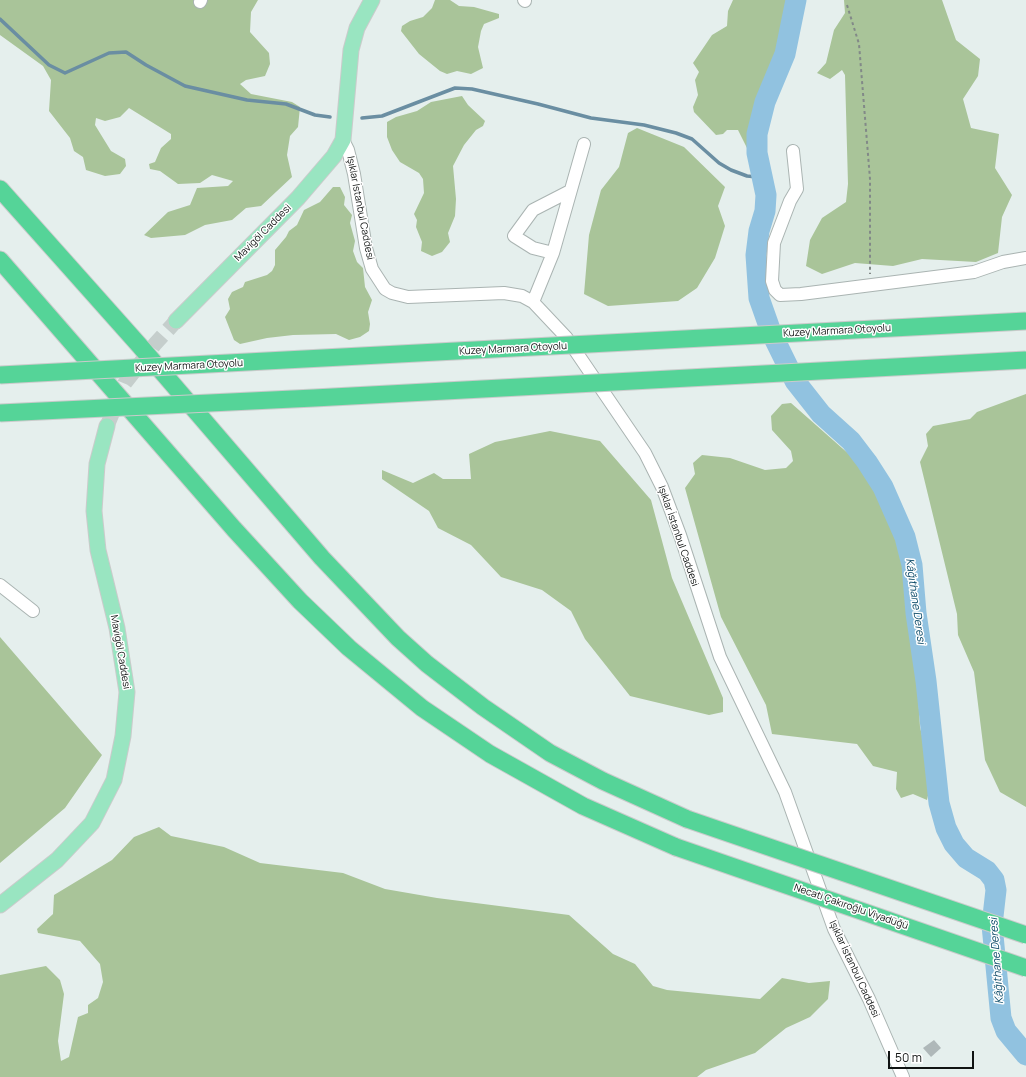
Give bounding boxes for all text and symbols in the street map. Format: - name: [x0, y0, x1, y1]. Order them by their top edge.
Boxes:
- street label: Işıklar İstanbul Caddesi: [344, 155, 376, 261]
- street label: Mavigöl Caddesi: [232, 202, 294, 264]
- street label: Kuzey Marmara Otoyolu: [783, 322, 891, 340]
- street label: Kuzey Marmara Otoyolu: [459, 340, 567, 358]
- street label: Kuzey Marmara Otoyolu: [135, 357, 243, 375]
- street label: Işıklar İstanbul Caddesi: [655, 484, 701, 588]
- water label: Kâğıthane Deresi: [902, 557, 928, 645]
- street label: Mavigöl Caddesi: [108, 614, 132, 690]
- street label: Necati Çakıroğlu Viyadüğü: [792, 882, 910, 932]
- water label: Kâğıthane Deresi: [987, 917, 1007, 1005]
- street label: Işıklar İstanbul Caddesi: [826, 919, 882, 1019]
- scale bar: [890, 1043, 976, 1069]
- text: 50 m: [895, 1049, 922, 1066]

